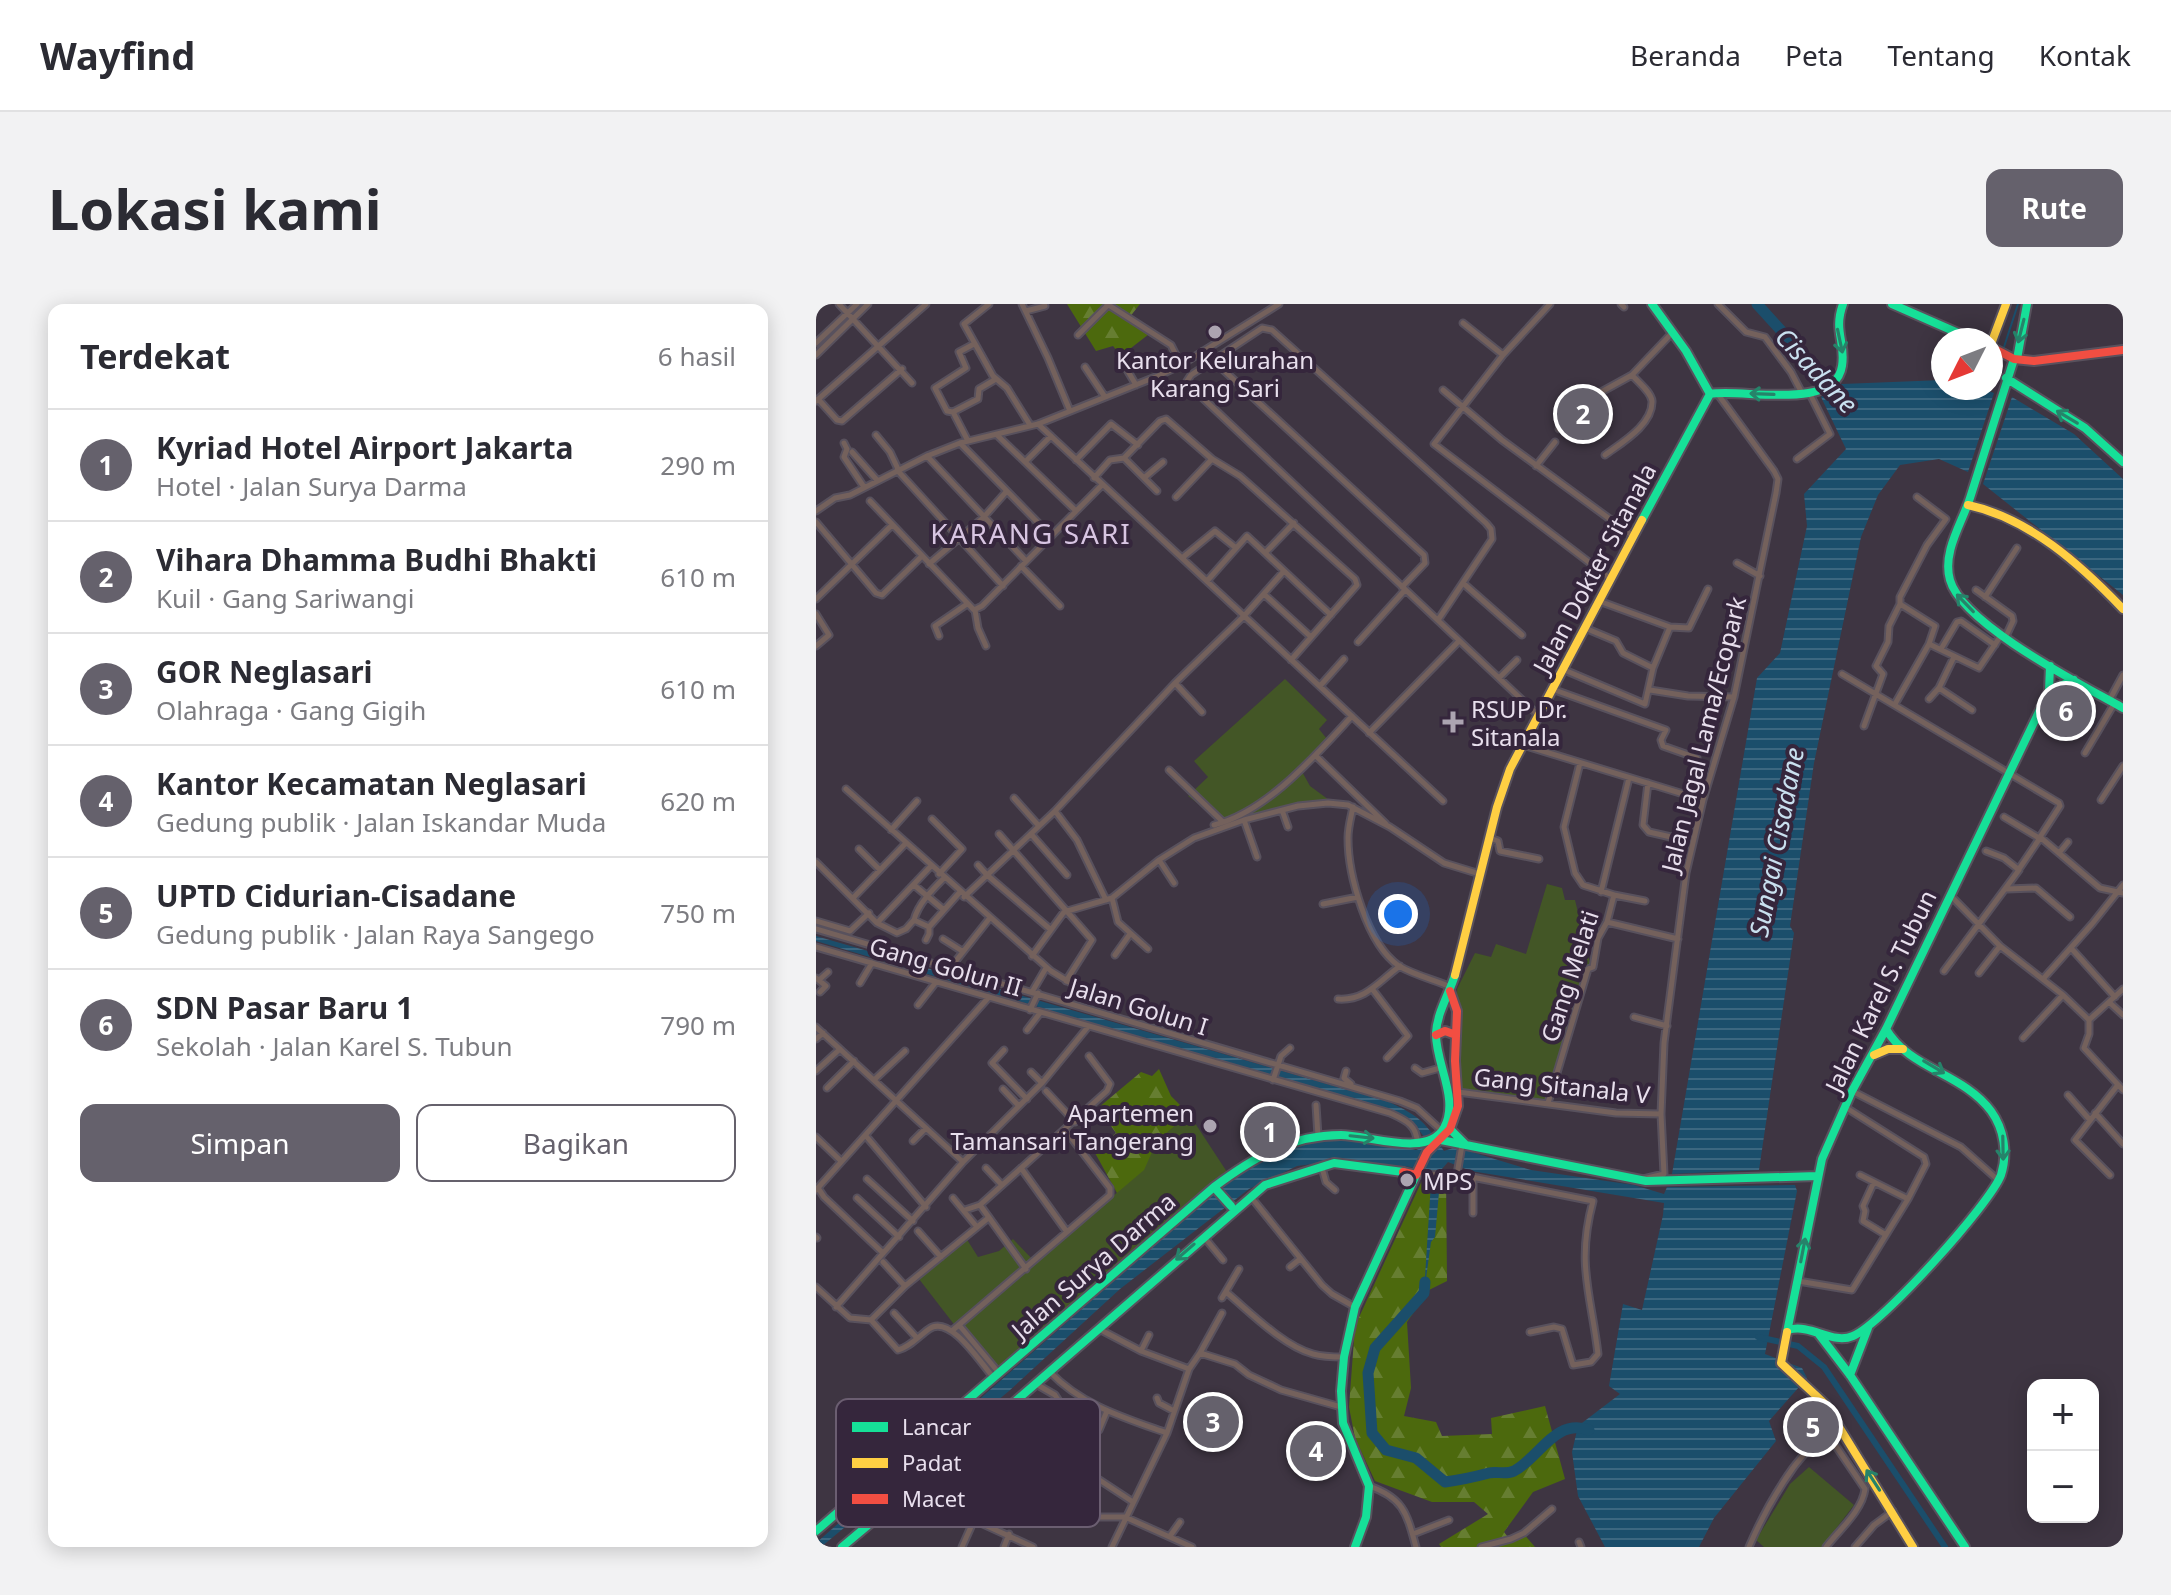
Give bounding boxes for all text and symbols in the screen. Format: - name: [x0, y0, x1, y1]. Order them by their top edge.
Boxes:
- text: Wayfind: [40, 29, 195, 81]
- text: Beranda: [1630, 36, 1741, 74]
- text: Peta: [1785, 36, 1844, 74]
- text: Tentang: [1888, 36, 1995, 74]
- text: Kontak: [2039, 36, 2131, 74]
- button: Rute: [1986, 169, 2123, 247]
- text: Lokasi kami: [48, 170, 382, 246]
- one-way arrow: [2012, 318, 2027, 344]
- water label: Cisadane: [1768, 319, 1866, 421]
- marker: Kantor Kelurahan Karang Sari: [1206, 323, 1224, 341]
- one-way arrow: [1833, 328, 1848, 353]
- north arrow: [1931, 328, 2003, 400]
- text: Terdekat: [80, 333, 230, 379]
- text: 6 hasil: [658, 338, 736, 374]
- place label: Kantor Kelurahan Karang Sari: [1116, 343, 1314, 404]
- pin: 2: [1557, 384, 1609, 444]
- one-way arrow: [1749, 386, 1776, 401]
- one-way arrow: [2056, 409, 2079, 425]
- text: Kyriad Hotel Airport Jakarta: [156, 427, 573, 468]
- text: 1: [99, 447, 113, 483]
- text: 290 m: [660, 447, 736, 483]
- street label: Jalan Dokter Sitanala: [1524, 457, 1663, 681]
- text: Hotel · Jalan Surya Darma: [156, 468, 467, 504]
- district label: KARANG SARI: [930, 514, 1132, 552]
- text: Vihara Dhamma Budhi Bhakti: [156, 539, 597, 580]
- text: 2: [99, 559, 113, 595]
- text: 610 m: [660, 559, 736, 595]
- text: Kuil · Gang Sariwangi: [156, 580, 415, 616]
- street label: Jalan Jagal Lama/Ecopark: [1652, 593, 1753, 877]
- one-way arrow: [1956, 593, 1975, 613]
- text: GOR Neglasari: [156, 651, 373, 692]
- text: 3: [99, 671, 113, 707]
- text: 610 m: [660, 671, 736, 707]
- pin: 6: [2040, 681, 2092, 741]
- text: Olahraga · Gang Gigih: [156, 692, 426, 728]
- place label: RSUP Dr. Sitanala: [1471, 692, 1567, 753]
- marker: RSUP Dr. Sitanala: [1442, 711, 1464, 733]
- water label: Sungai Cisadane: [1740, 744, 1812, 940]
- text: Kantor Kecamatan Neglasari: [156, 763, 587, 804]
- text: 4: [99, 783, 113, 819]
- text: 620 m: [660, 783, 736, 819]
- text: Gedung publik · Jalan Iskandar Muda: [156, 804, 606, 840]
- text: UPTD Cidurian-Cisadane: [156, 875, 516, 916]
- street label: Jalan Karel S. Tubun: [1816, 884, 1943, 1100]
- your location: [1378, 894, 1418, 934]
- text: 5: [99, 895, 113, 931]
- text: 750 m: [660, 895, 736, 931]
- street label: Gang Melati: [1532, 906, 1606, 1046]
- text: Gedung publik · Jalan Raya Sangego: [156, 916, 595, 952]
- street label: Gang Golun II: [866, 928, 1026, 1004]
- street label: Jalan Golun I: [1064, 969, 1212, 1043]
- text: SDN Pasar Baru 1: [156, 987, 413, 1028]
- text: 6: [99, 1007, 113, 1043]
- text: 790 m: [660, 1007, 736, 1043]
- text: Sekolah · Jalan Karel S. Tubun: [156, 1028, 513, 1064]
- street label: Gang Sitanala V: [1472, 1059, 1652, 1111]
- one-way arrow: [1922, 1059, 1945, 1075]
- place label: Apartemen Tamansari Tangerang: [951, 1096, 1194, 1157]
- pin: 1: [1244, 1102, 1296, 1162]
- button: Simpan: [80, 1104, 400, 1182]
- button: Bagikan: [416, 1104, 736, 1182]
- marker: Apartemen Tamansari Tangerang: [1201, 1117, 1219, 1135]
- one-way arrow: [1349, 1130, 1375, 1145]
- one-way arrow: [1995, 1134, 2010, 1161]
- place label: MPS: [1423, 1164, 1472, 1197]
- marker: MPS: [1398, 1171, 1416, 1189]
- street label: Jalan Surya Darma: [1002, 1185, 1182, 1347]
- one-way arrow: [1796, 1238, 1811, 1263]
- one-way arrow: [1175, 1243, 1195, 1261]
- map controls: [2027, 1379, 2099, 1523]
- button: +: [2027, 1379, 2099, 1451]
- pin: 3: [1187, 1392, 1239, 1452]
- pin: 5: [1787, 1397, 1839, 1457]
- legend: [836, 1399, 1100, 1527]
- text: Lancar: [902, 1411, 971, 1441]
- pin: 4: [1290, 1421, 1342, 1481]
- text: Padat: [902, 1447, 962, 1477]
- button: −: [2027, 1451, 2099, 1523]
- one-way arrow: [1865, 1469, 1881, 1492]
- text: Macet: [902, 1483, 965, 1513]

